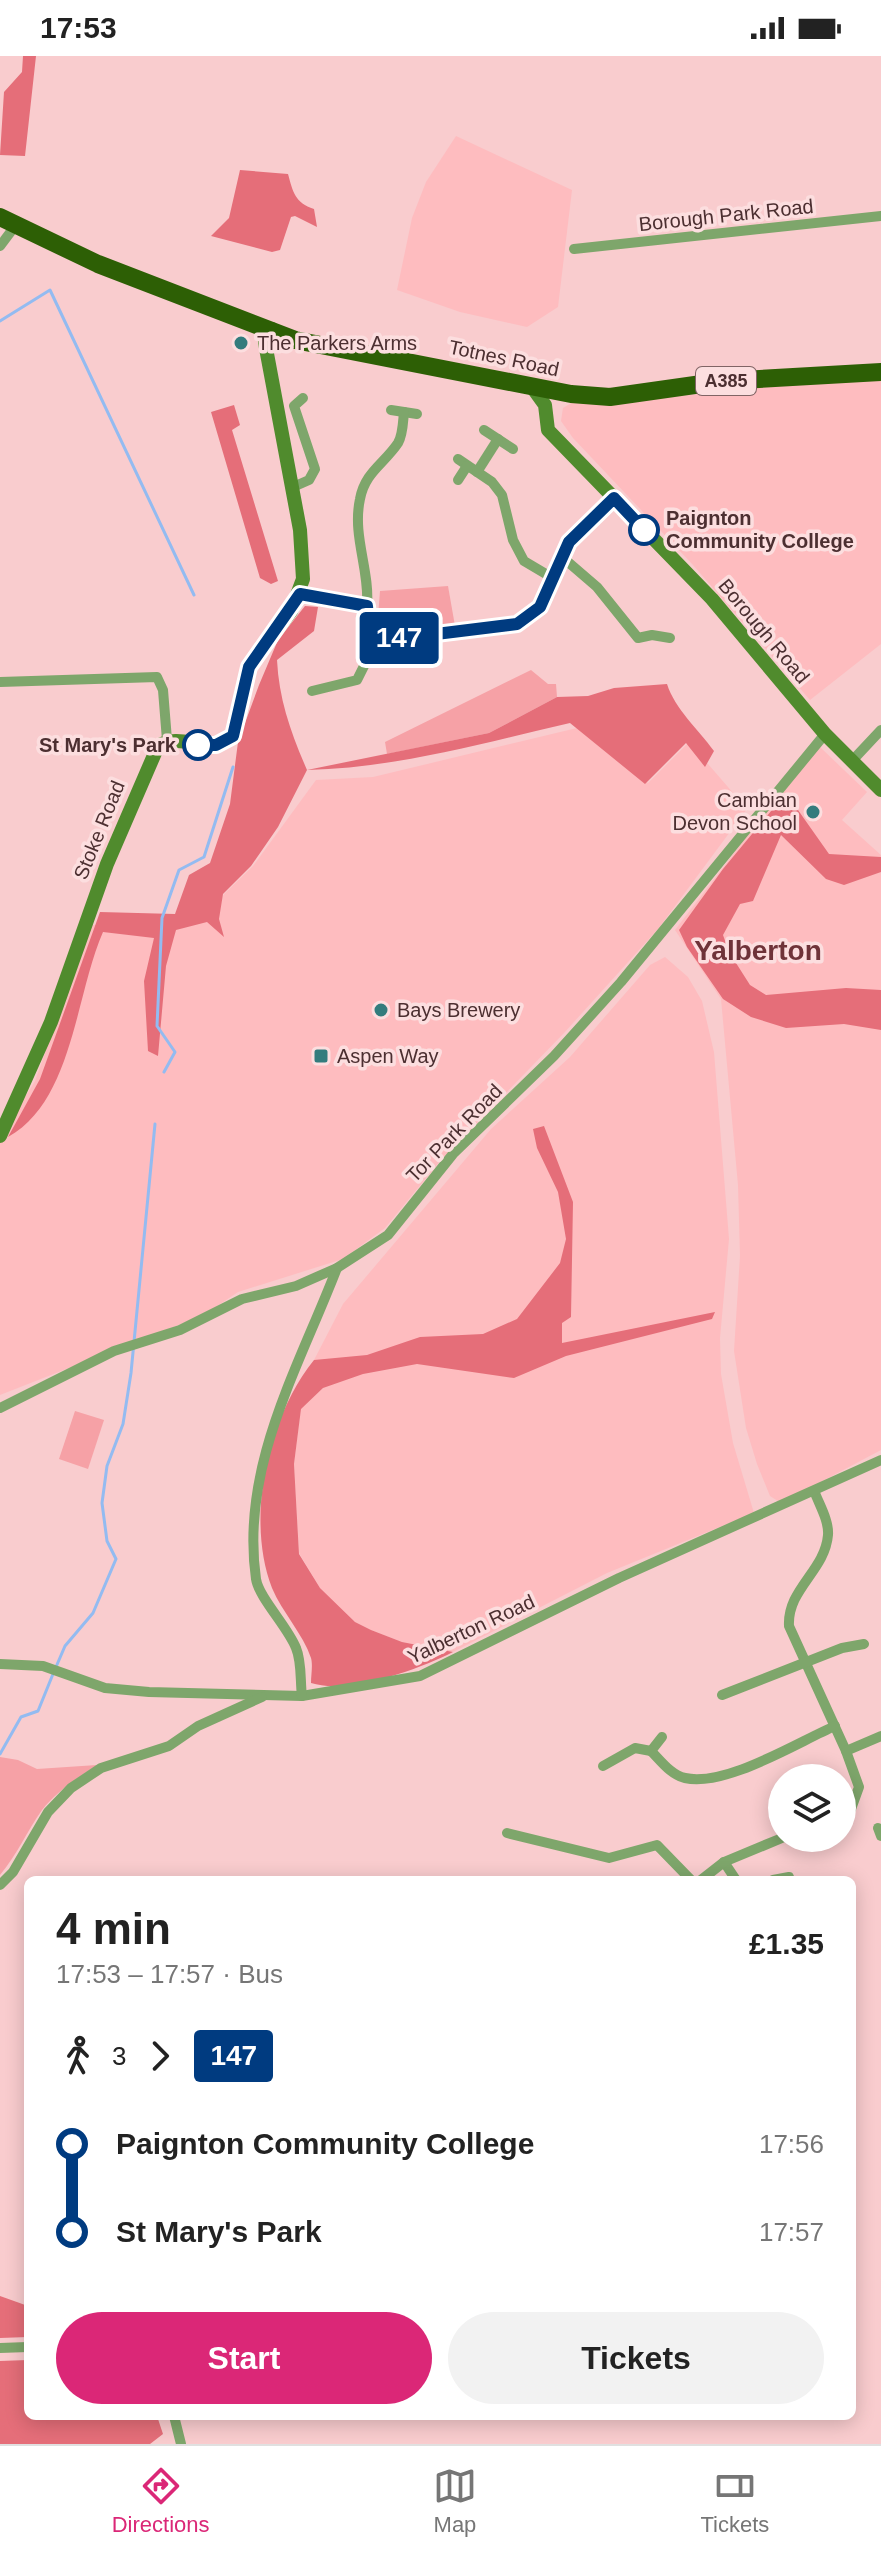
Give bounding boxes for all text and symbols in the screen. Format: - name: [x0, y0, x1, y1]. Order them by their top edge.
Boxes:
- text: 17:53: [40, 11, 117, 44]
- street label: Borough Park Road: [637, 195, 815, 235]
- place label: The Parkers Arms: [257, 332, 417, 354]
- marker: The Parkers Arms: [232, 334, 250, 352]
- street label: Totnes Road: [447, 336, 561, 380]
- road number: A385: [696, 367, 756, 395]
- place label: Paignton Community College: [666, 507, 854, 552]
- marker: Paignton Community College: [629, 515, 659, 545]
- street label: Borough Road: [714, 575, 814, 687]
- line badge: 147: [353, 612, 445, 664]
- text: 147: [376, 622, 422, 653]
- marker: St Mary's Park: [183, 730, 213, 760]
- place label: St Mary's Park: [39, 734, 177, 756]
- street label: Stoke Road: [69, 777, 129, 883]
- place label: Cambian Devon School: [672, 789, 797, 834]
- marker: Cambian Devon School: [804, 803, 822, 821]
- district label: Yalberton: [694, 935, 822, 966]
- place label: Bays Brewery: [397, 999, 520, 1021]
- marker: Bays Brewery: [372, 1001, 390, 1019]
- place label: Aspen Way: [337, 1045, 439, 1067]
- marker: Aspen Way: [312, 1047, 330, 1065]
- street label: Tor Park Road: [402, 1079, 506, 1187]
- street label: Yalberton Road: [404, 1590, 538, 1668]
- map controls: [768, 1764, 856, 1852]
- button: layers: [768, 1764, 856, 1852]
- text: 4 min: [56, 1904, 171, 1953]
- text: £1.35: [749, 1927, 824, 1960]
- text: 17:53 – 17:57 · Bus: [56, 1959, 283, 1989]
- icon: walk: [56, 2034, 100, 2078]
- icon: forward: [138, 2034, 182, 2078]
- text: 147: [210, 2040, 257, 2071]
- text: 3: [112, 2041, 126, 2071]
- text: Paignton Community College: [116, 2127, 534, 2160]
- text: 17:56: [759, 2129, 824, 2159]
- text: St Mary's Park: [116, 2215, 322, 2248]
- text: 17:57: [759, 2217, 824, 2247]
- button: Start: [56, 2312, 432, 2404]
- button: Tickets: [448, 2312, 824, 2404]
- tab: Directions: [112, 2464, 210, 2538]
- tab: Map: [433, 2464, 477, 2538]
- tab: Tickets: [700, 2464, 769, 2538]

